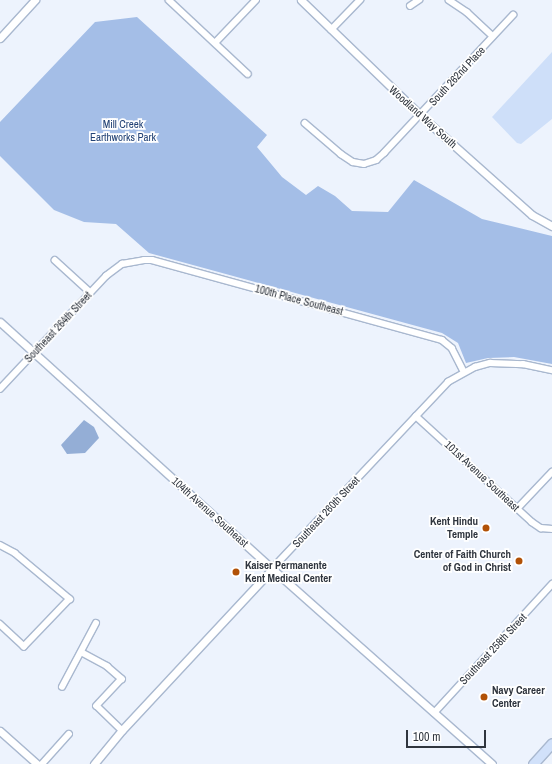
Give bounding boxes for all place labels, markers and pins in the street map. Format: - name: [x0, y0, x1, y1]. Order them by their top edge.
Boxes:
- place label: Kent Hindu Temple: [430, 515, 478, 541]
- marker: Kent Hindu Temple: [481, 523, 491, 533]
- place label: Center of Faith Church of God in Christ: [414, 548, 511, 574]
- marker: Center of Faith Church of God in Christ: [514, 556, 524, 566]
- place label: Kaiser Permanente Kent Medical Center: [245, 559, 332, 585]
- marker: Kaiser Permanente Kent Medical Center: [230, 566, 242, 578]
- place label: Navy Career Center: [492, 684, 545, 710]
- marker: Navy Career Center: [479, 692, 489, 702]

